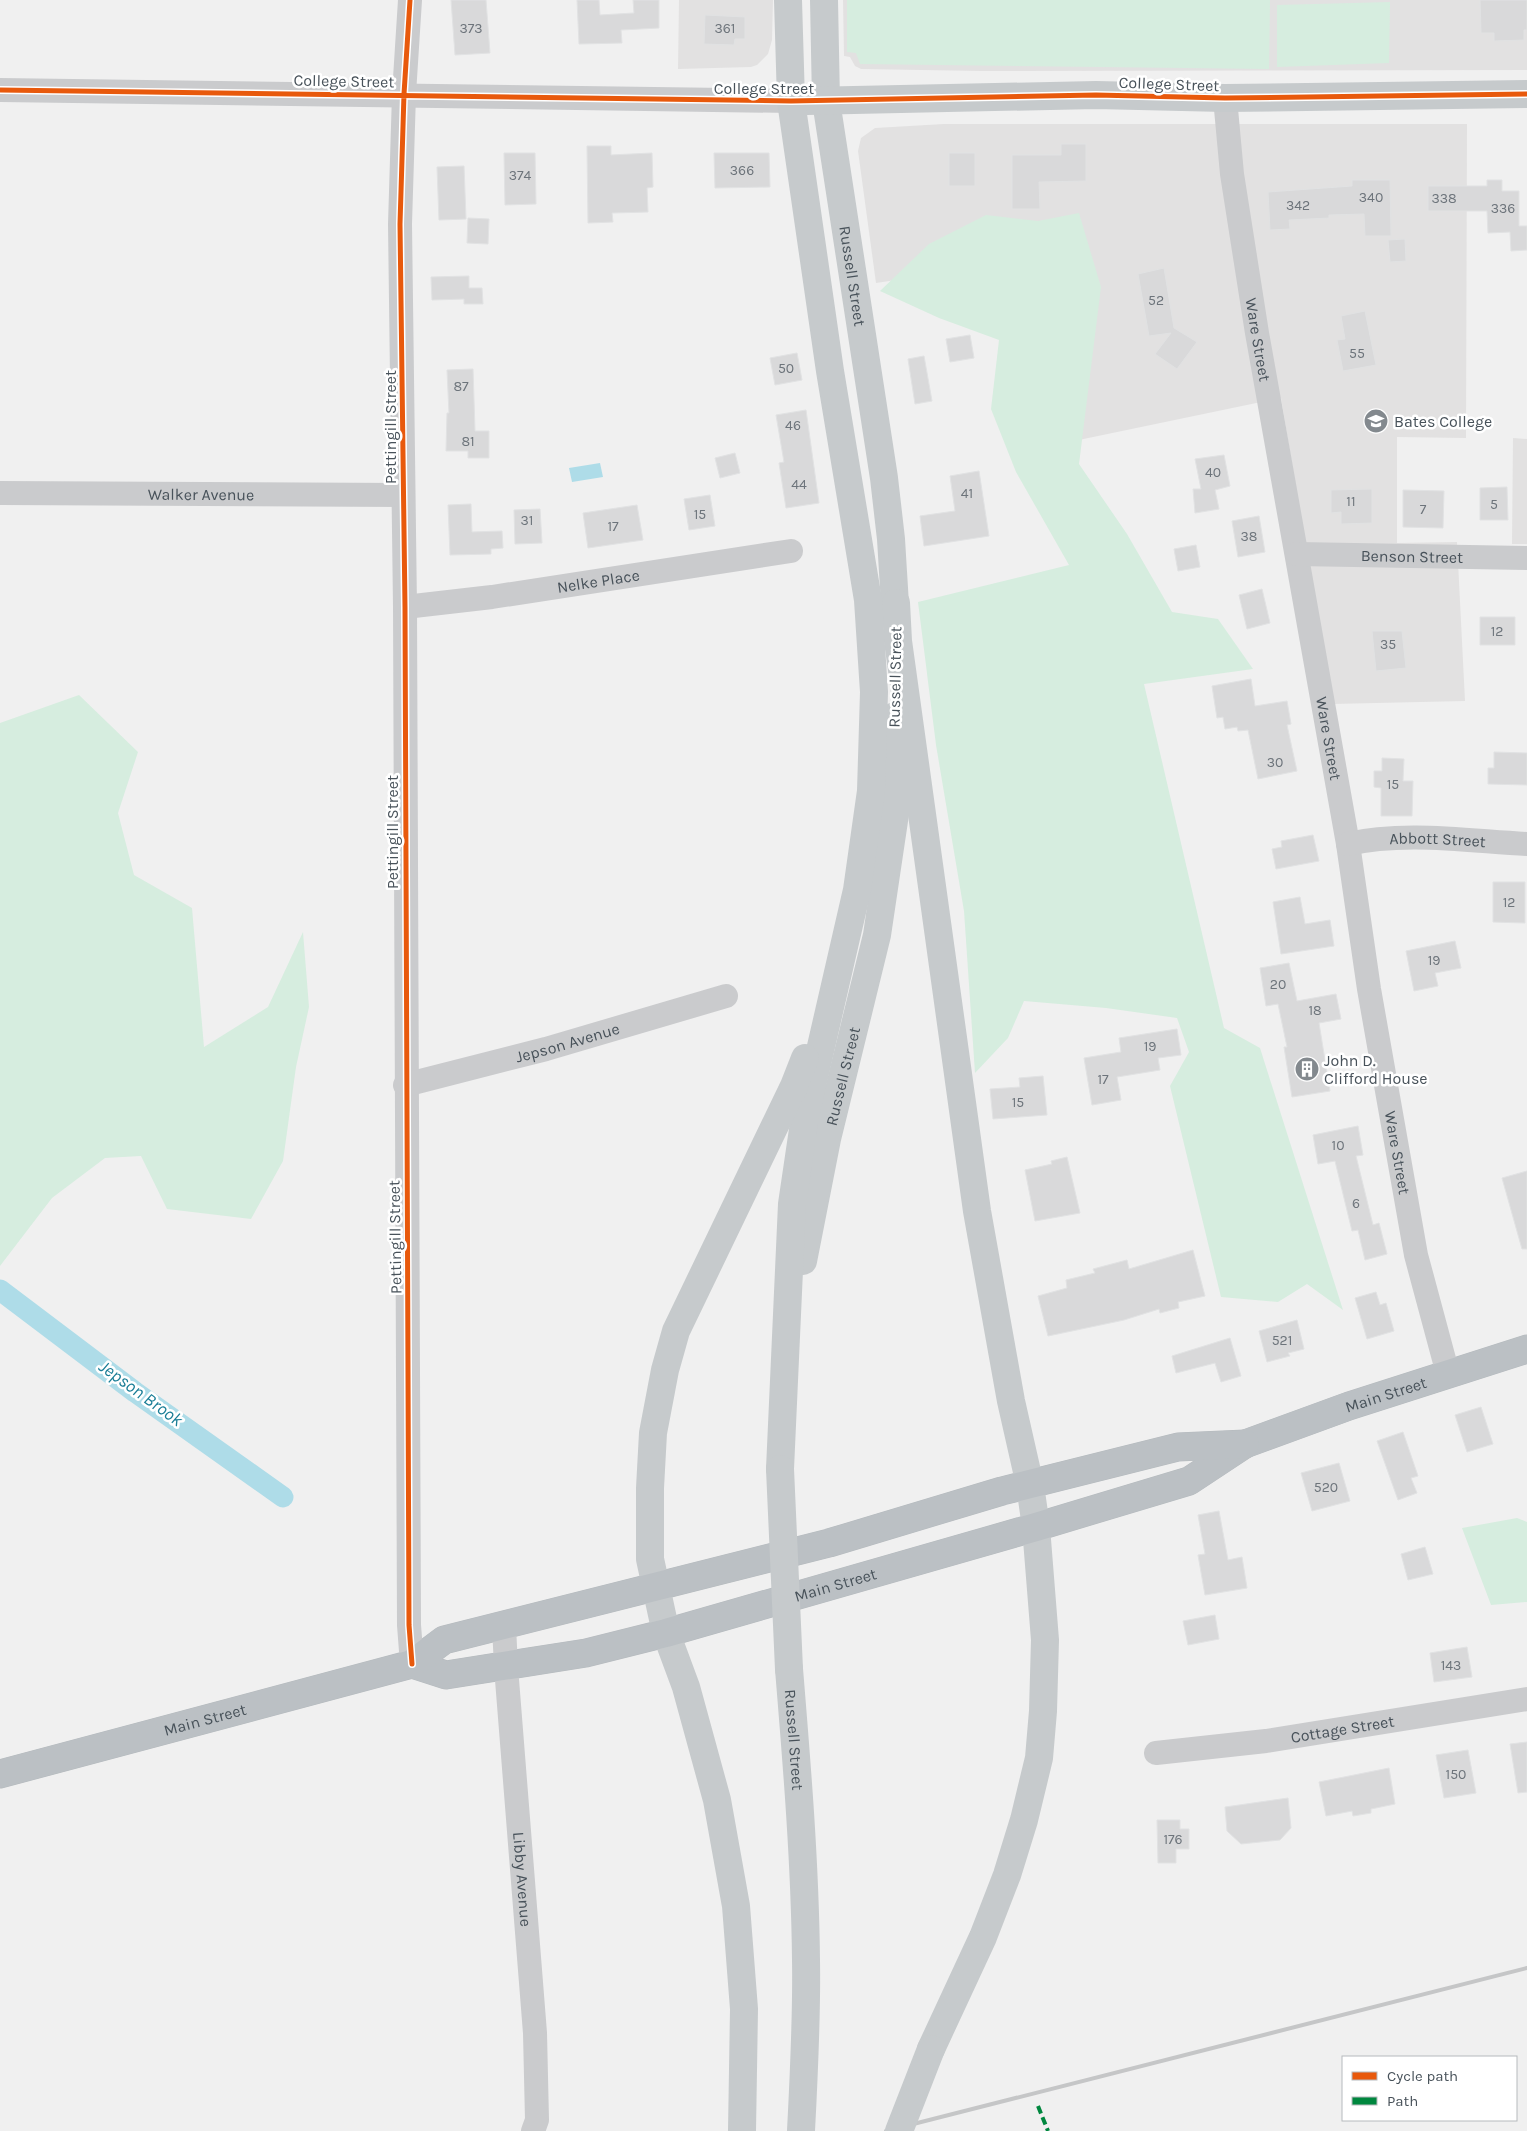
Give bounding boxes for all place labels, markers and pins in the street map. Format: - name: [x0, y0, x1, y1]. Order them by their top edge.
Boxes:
- school or university icon: Bates College: [1363, 408, 1389, 434]
- place label: Bates College: [1394, 412, 1492, 431]
- place label: John D. Clifford House: [1324, 1051, 1428, 1088]
- building icon: John D. Clifford House: [1294, 1056, 1320, 1082]

